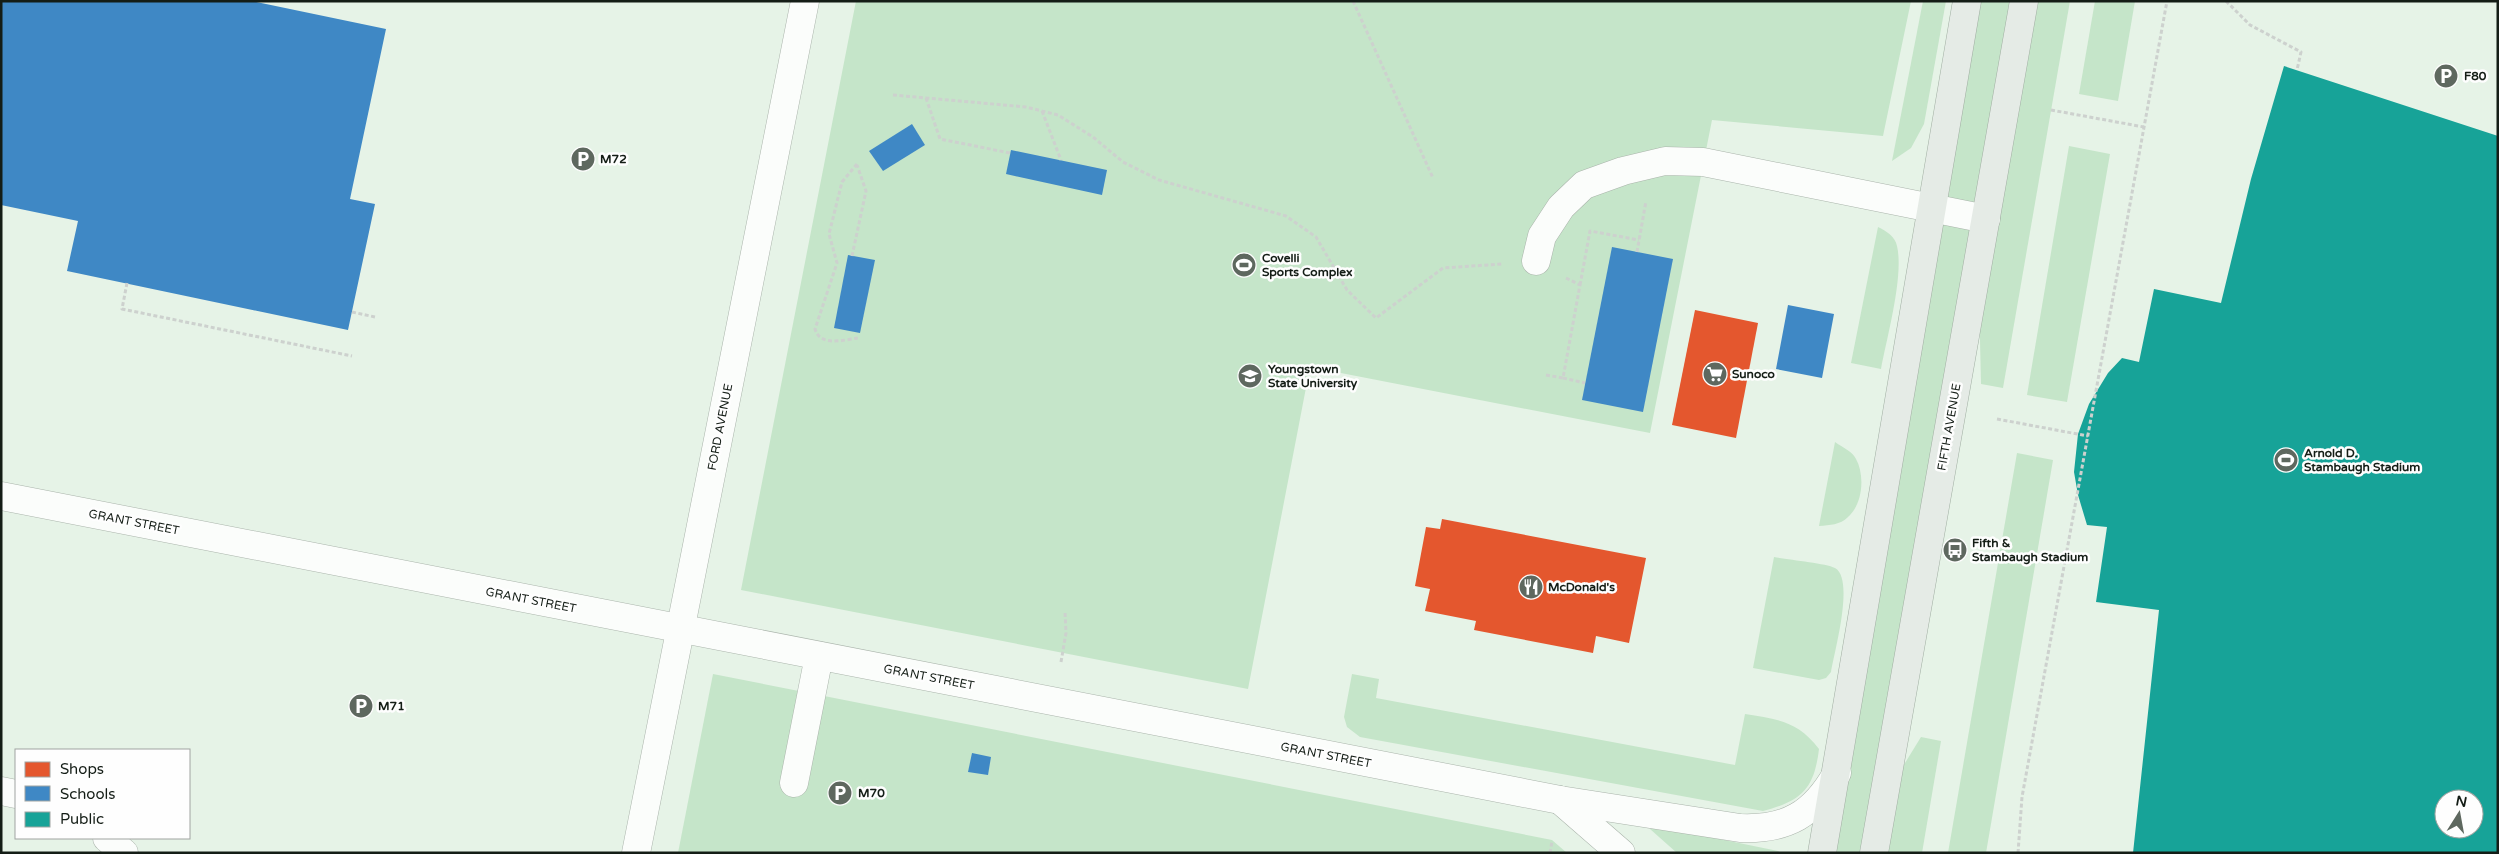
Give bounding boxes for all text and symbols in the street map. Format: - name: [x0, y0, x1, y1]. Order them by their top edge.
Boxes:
- parking icon: F80: [2433, 63, 2459, 89]
- place label: F80: [2464, 69, 2487, 83]
- parking icon: M72: [570, 146, 596, 172]
- place label: M72: [600, 152, 627, 166]
- place label: Covelli Sports Complex: [1262, 251, 1353, 280]
- sports icon: Covelli Sports Complex: [1231, 252, 1257, 278]
- supermarket icon: Sunoco: [1702, 361, 1728, 387]
- place label: Youngstown State University: [1268, 362, 1358, 391]
- school or university icon: Youngstown State University: [1237, 363, 1263, 389]
- place label: Sunoco: [1732, 367, 1775, 381]
- street label: FORD AVENUE: [705, 382, 735, 472]
- street label: FIFTH AVENUE: [1934, 382, 1964, 472]
- place label: Arnold D. Stambaugh Stadium: [2304, 446, 2420, 475]
- sports icon: Arnold D. Stambaugh Stadium: [2273, 447, 2299, 473]
- street label: GRANT STREET: [87, 506, 181, 538]
- place label: Fifth & Stambaugh Stadium: [1972, 536, 2088, 565]
- bus stop icon: Fifth & Stambaugh Stadium: [1942, 537, 1968, 563]
- restaurant icon: McDonald's: [1518, 574, 1544, 600]
- place label: McDonald's: [1548, 580, 1615, 594]
- street label: GRANT STREET: [484, 584, 578, 616]
- street label: GRANT STREET: [882, 661, 976, 693]
- parking icon: M71: [348, 693, 374, 719]
- place label: M71: [378, 699, 405, 713]
- street label: GRANT STREET: [1279, 739, 1373, 771]
- legend: [15, 749, 190, 839]
- text: Shops: [60, 760, 104, 778]
- parking icon: M70: [827, 780, 853, 806]
- text: Schools: [60, 785, 116, 803]
- place label: M70: [858, 786, 885, 800]
- north arrow: [2434, 789, 2484, 839]
- text: N: [2454, 792, 2469, 811]
- text: Public: [60, 810, 104, 828]

